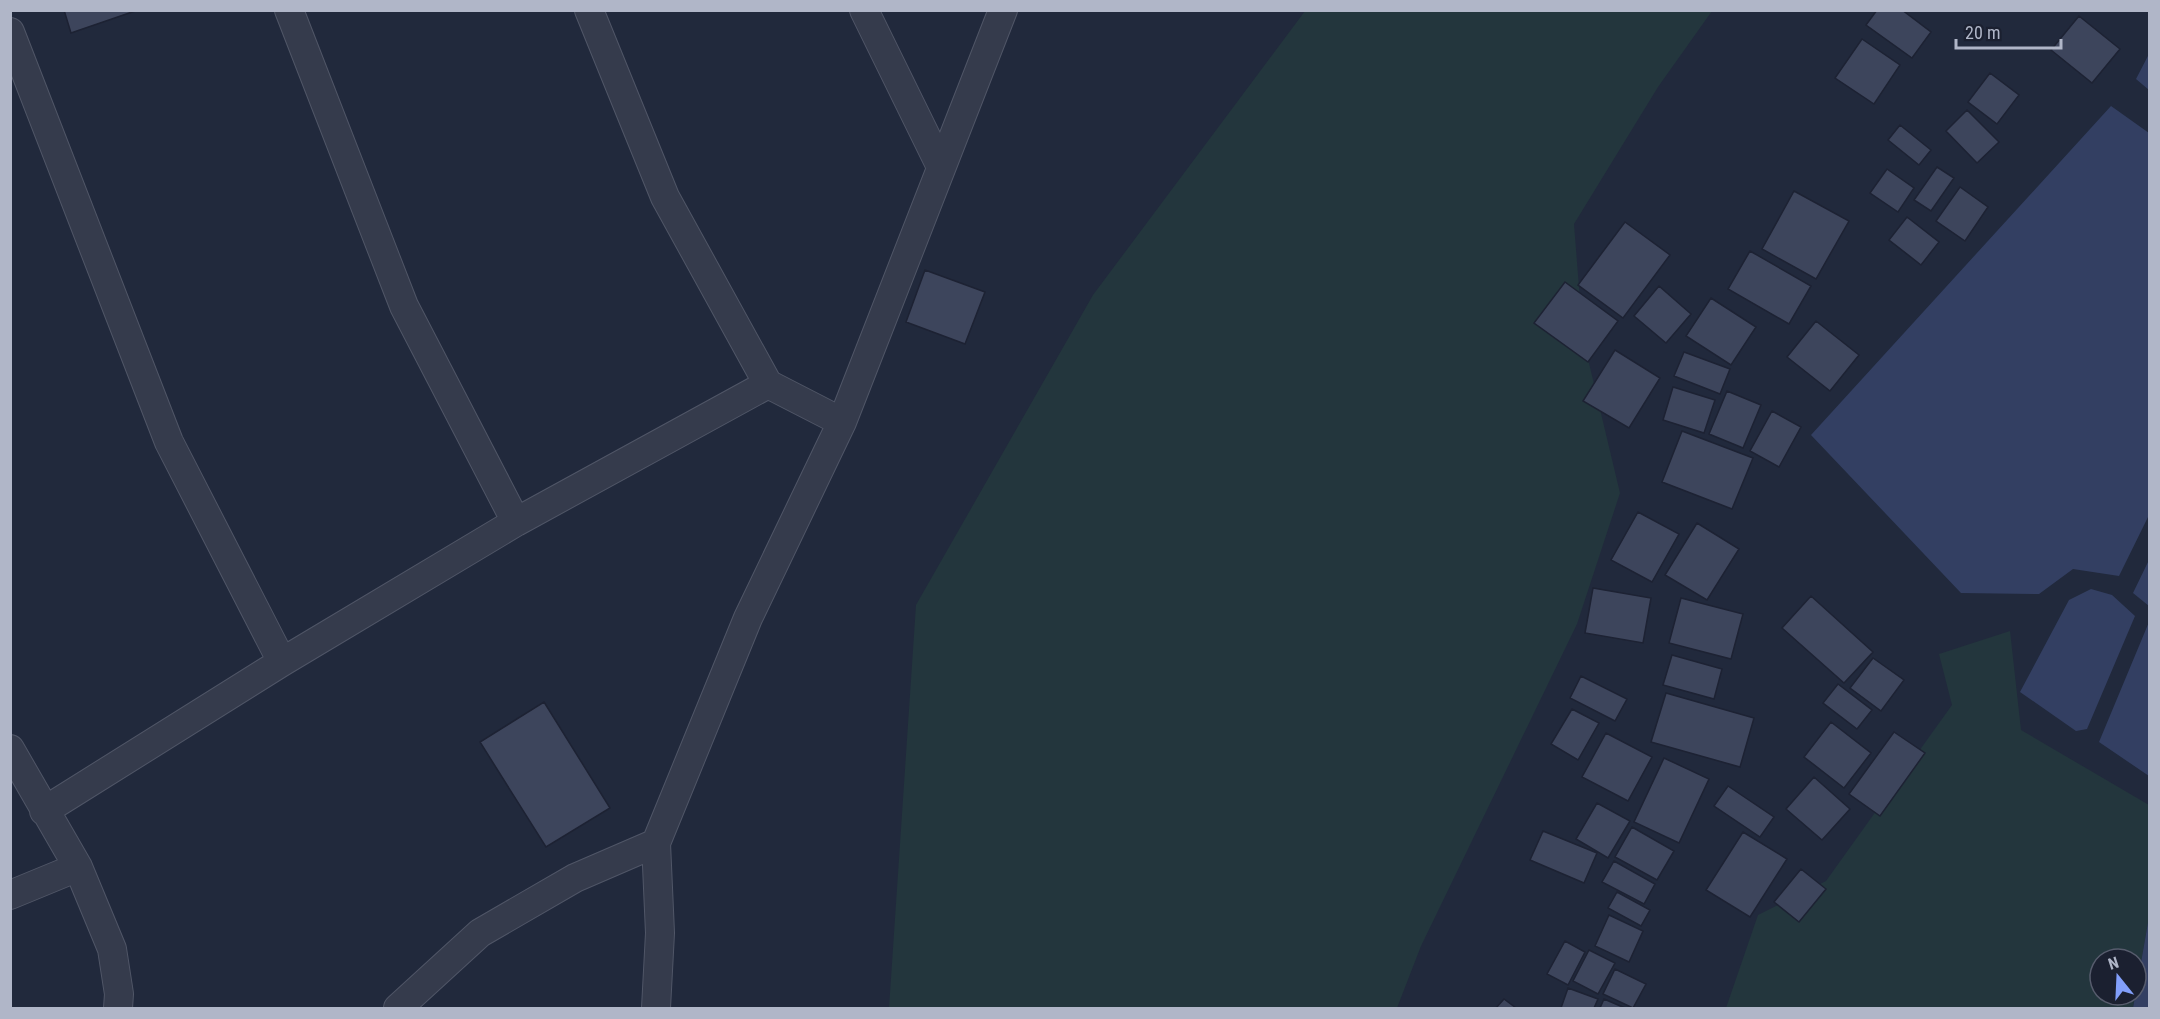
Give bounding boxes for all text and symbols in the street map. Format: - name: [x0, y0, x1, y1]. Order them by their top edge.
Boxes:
- scale bar: [1956, 12, 2061, 50]
- text: 20 m: [1965, 22, 2000, 43]
- north arrow: [2088, 947, 2148, 1007]
- text: N: [2106, 953, 2121, 974]

